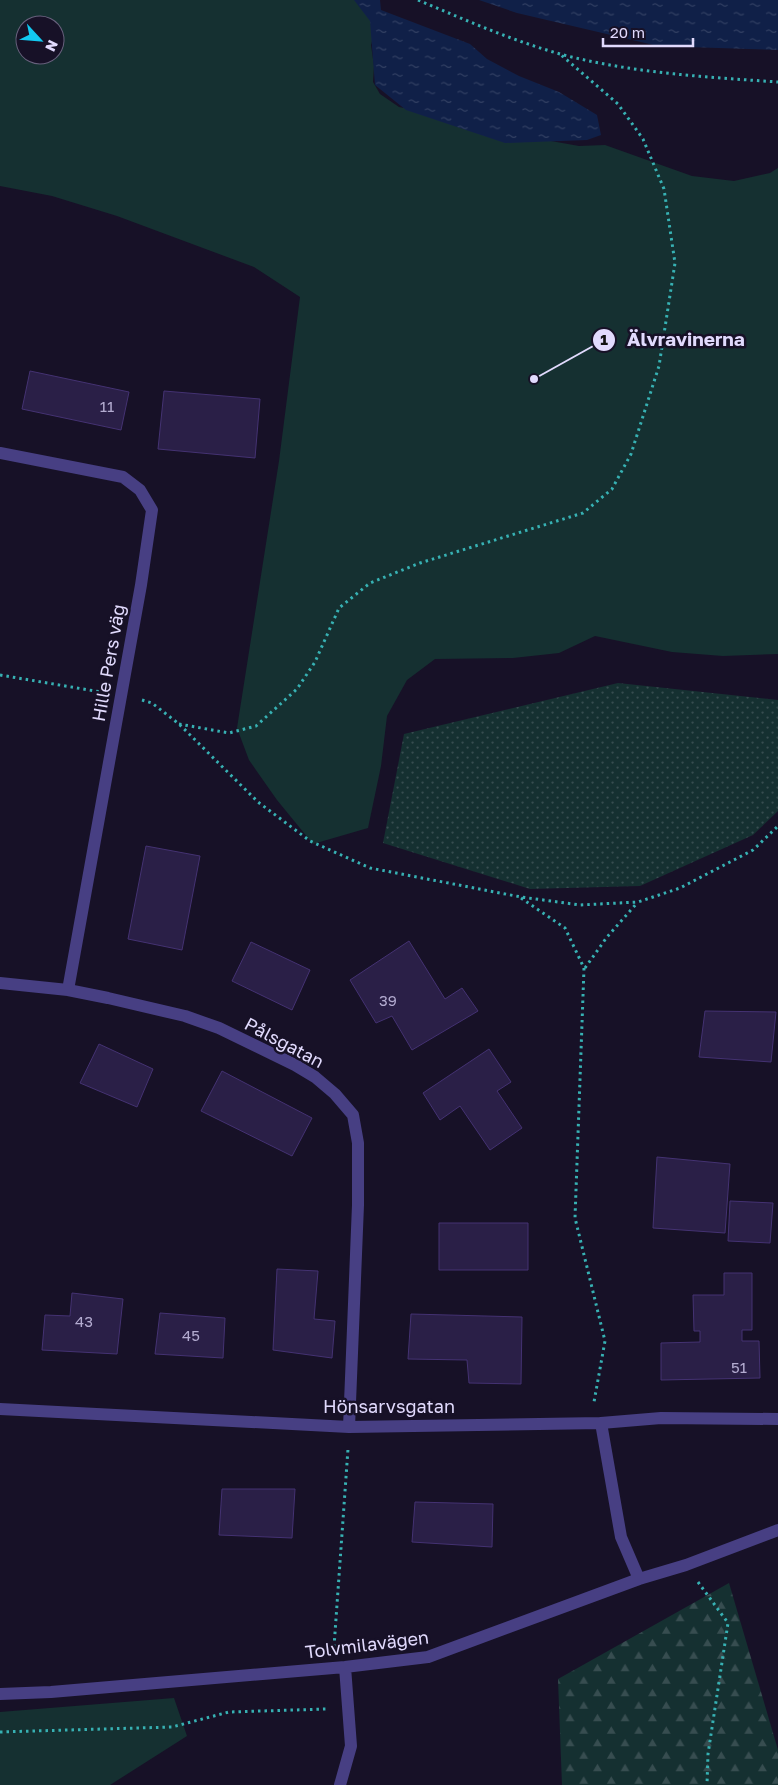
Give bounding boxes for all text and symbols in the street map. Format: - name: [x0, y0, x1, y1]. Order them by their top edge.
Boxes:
- north arrow: [15, 15, 65, 65]
- scale bar: [603, 15, 693, 47]
- text: 20 m: [610, 23, 645, 41]
- text: N: [42, 37, 62, 54]
- callout: Älvravinerna: [592, 323, 755, 357]
- text: Älvravinerna: [627, 327, 745, 350]
- text: 1: [600, 330, 608, 348]
- house number: 11: [100, 397, 114, 415]
- street label: Hille Pers väg: [87, 602, 129, 723]
- house number: 39: [379, 991, 397, 1009]
- street label: Pålsgatan: [241, 1012, 328, 1072]
- house number: 43: [75, 1312, 93, 1330]
- house number: 45: [182, 1326, 200, 1344]
- house number: 51: [731, 1358, 747, 1376]
- street label: Hönsarvsgatan: [323, 1395, 455, 1417]
- street label: Tolvmilavägen: [304, 1625, 430, 1663]

